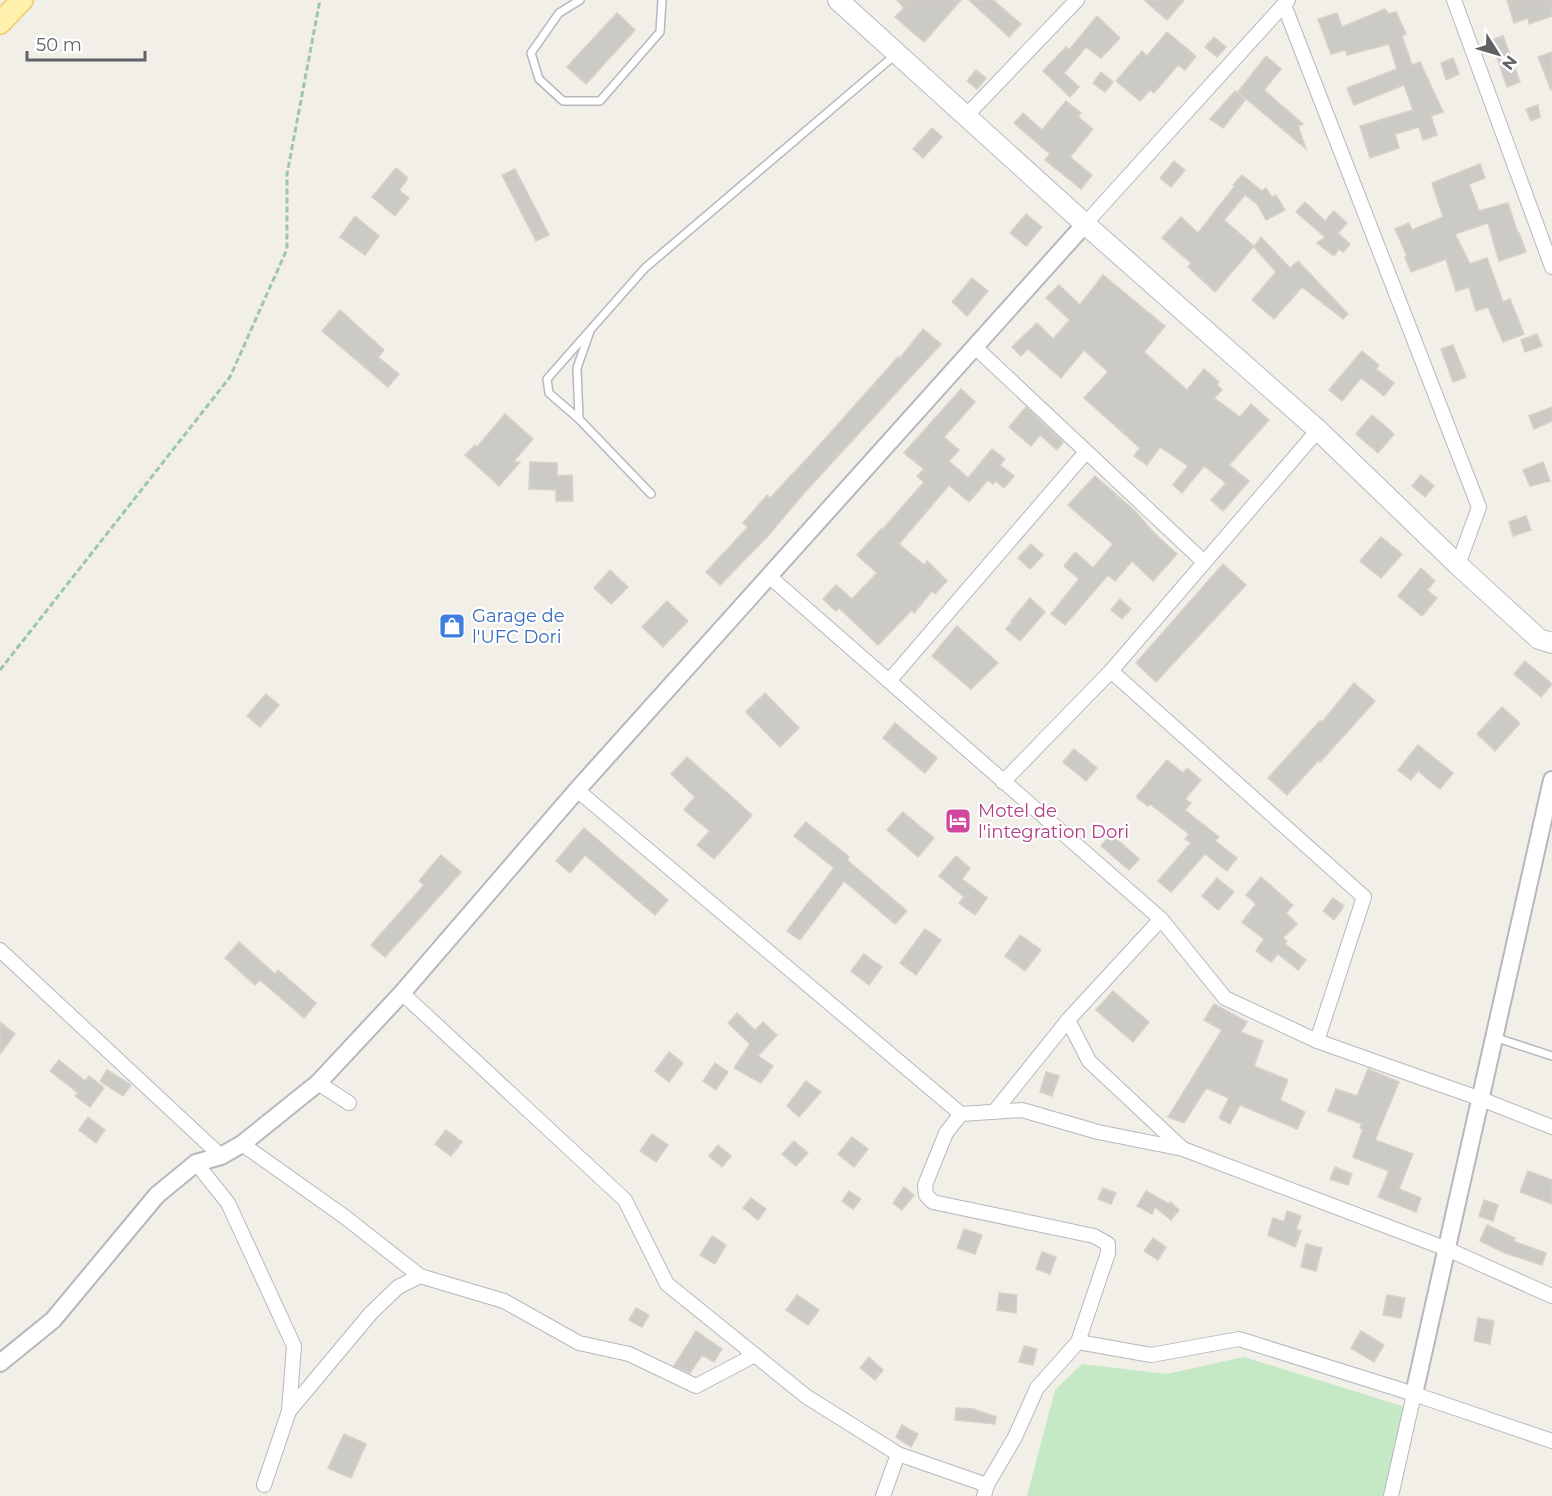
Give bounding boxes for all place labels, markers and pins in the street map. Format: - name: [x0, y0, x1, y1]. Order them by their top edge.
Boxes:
- place label: Garage de l'UFC Dori: [472, 605, 565, 648]
- shop icon: Garage de l'UFC Dori: [437, 611, 467, 641]
- place label: Motel de l'integration Dori: [978, 800, 1129, 843]
- hotel icon: Motel de l'integration Dori: [943, 806, 973, 836]

